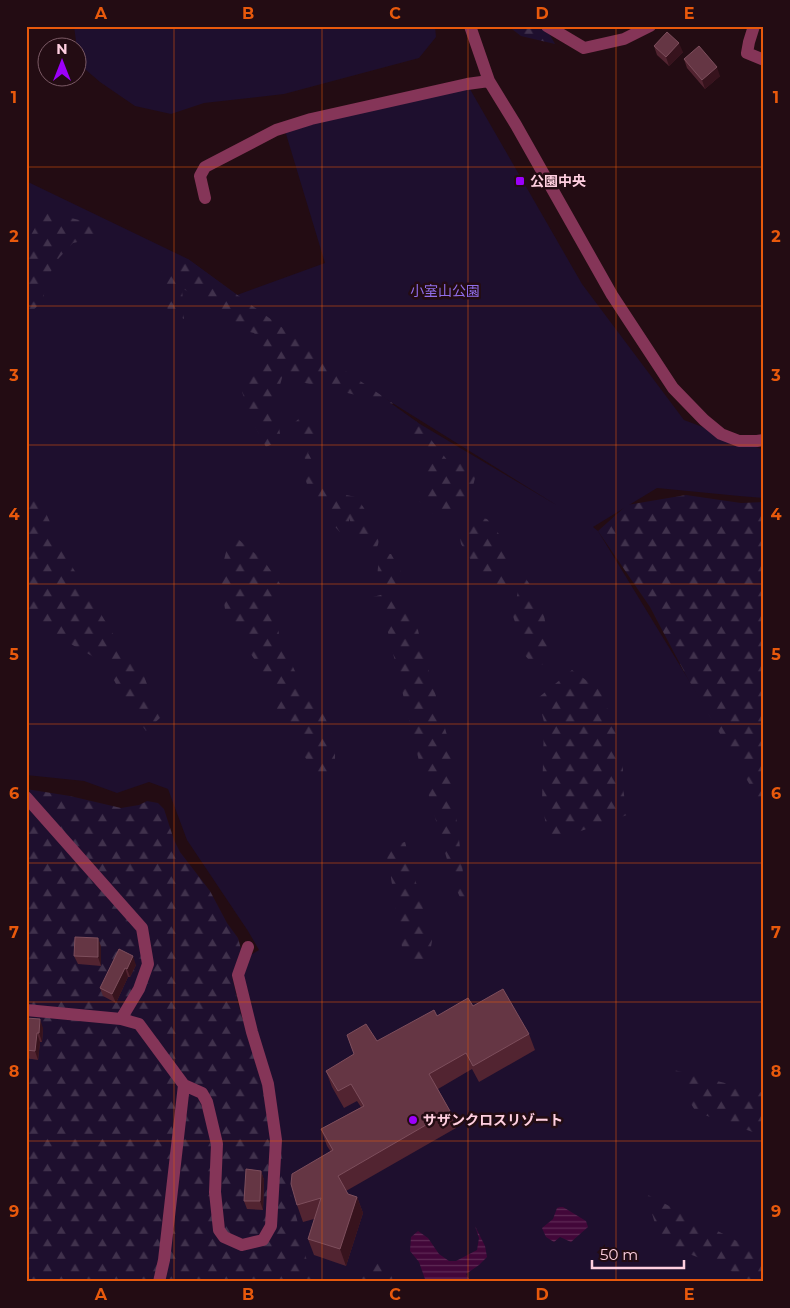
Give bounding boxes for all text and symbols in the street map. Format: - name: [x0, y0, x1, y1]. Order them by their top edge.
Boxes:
- text: A: [94, 4, 108, 23]
- text: B: [242, 4, 254, 23]
- text: C: [389, 4, 401, 23]
- text: D: [535, 4, 549, 23]
- text: E: [684, 4, 694, 23]
- north arrow: [38, 38, 88, 88]
- text: N: [56, 40, 68, 58]
- text: 1: [11, 88, 17, 107]
- text: 1: [773, 88, 779, 107]
- place label: 公園中央: [530, 172, 586, 190]
- marker: 公園中央: [514, 175, 526, 187]
- text: 2: [9, 227, 19, 246]
- text: 2: [771, 227, 781, 246]
- park label: 小室山公園: [410, 282, 480, 300]
- text: 3: [8, 366, 19, 385]
- text: 3: [770, 366, 781, 385]
- text: 4: [8, 505, 20, 524]
- text: 4: [770, 505, 782, 524]
- text: 5: [9, 645, 19, 664]
- text: 5: [771, 645, 781, 664]
- text: 6: [9, 784, 19, 803]
- text: 6: [771, 784, 781, 803]
- text: 7: [9, 923, 19, 942]
- text: 7: [771, 923, 781, 942]
- text: 8: [9, 1062, 19, 1081]
- text: 8: [771, 1062, 781, 1081]
- place label: サザンクロスリゾート: [423, 1111, 563, 1129]
- marker: サザンクロスリゾート: [407, 1114, 419, 1126]
- text: 9: [9, 1202, 19, 1221]
- text: 9: [771, 1202, 781, 1221]
- scale bar: [592, 1238, 685, 1270]
- text: 50 m: [600, 1245, 638, 1264]
- text: A: [94, 1285, 108, 1304]
- text: B: [242, 1285, 254, 1304]
- text: C: [389, 1285, 401, 1304]
- text: D: [535, 1285, 549, 1304]
- text: E: [684, 1285, 694, 1304]

